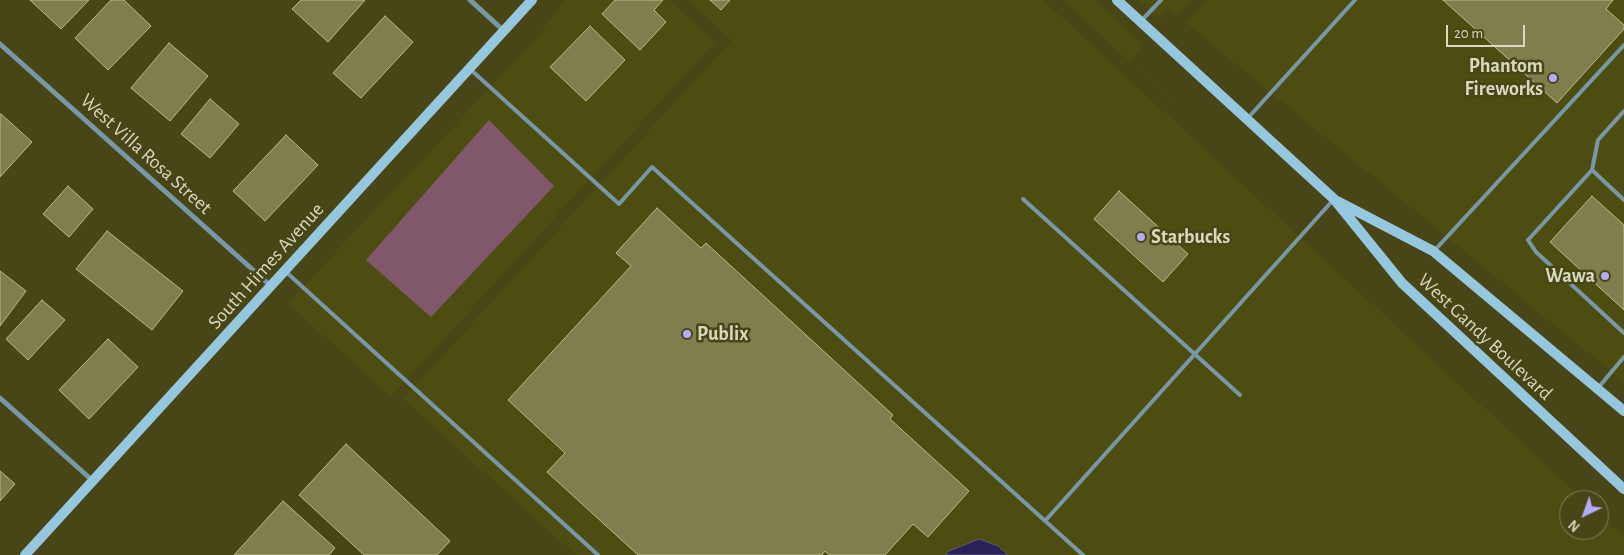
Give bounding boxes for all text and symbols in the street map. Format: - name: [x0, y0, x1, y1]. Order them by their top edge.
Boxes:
- scale bar: [1449, 15, 1528, 47]
- text: 20 m: [1454, 26, 1483, 41]
- place label: Phantom Fireworks: [1464, 54, 1543, 101]
- marker: Phantom Fireworks: [1547, 72, 1559, 84]
- street label: West Villa Rosa Street: [75, 89, 217, 219]
- street label: South Himes Avenue: [203, 198, 329, 334]
- place label: Starbucks: [1151, 225, 1230, 249]
- marker: Starbucks: [1135, 231, 1147, 243]
- place label: Wawa: [1545, 264, 1595, 288]
- street label: West Gandy Boulevard: [1413, 268, 1557, 406]
- marker: Wawa: [1599, 270, 1611, 282]
- place label: Publix: [697, 322, 749, 346]
- marker: Publix: [681, 328, 693, 340]
- north arrow: [1559, 490, 1609, 540]
- text: N: [1566, 517, 1583, 534]

